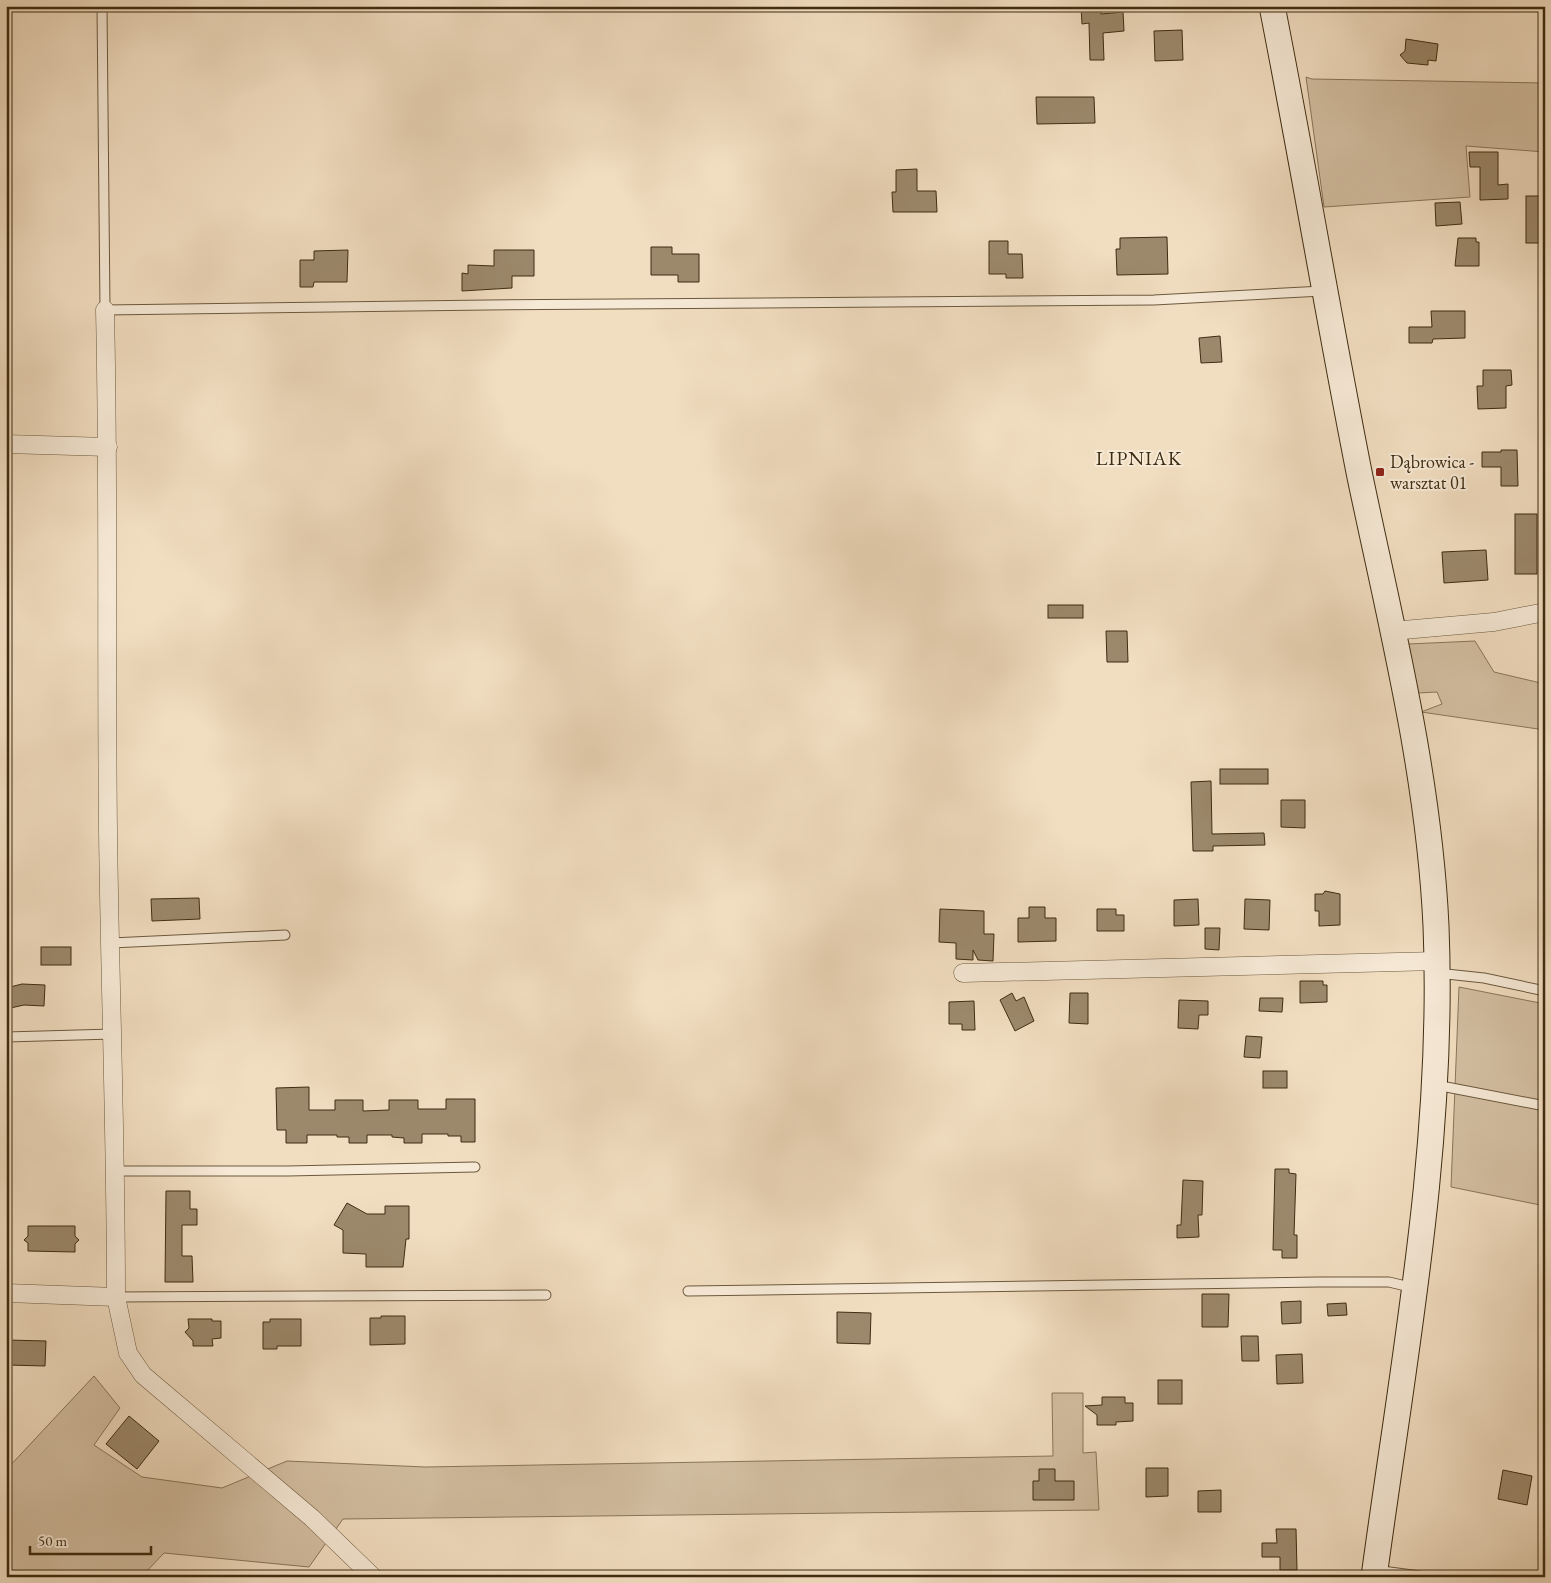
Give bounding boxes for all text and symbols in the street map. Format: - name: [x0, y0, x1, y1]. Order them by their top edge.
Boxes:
- district label: LIPNIAK: [1096, 445, 1182, 471]
- place label: Dąbrowica - warsztat 01: [1390, 450, 1474, 494]
- marker: Dąbrowica - warsztat 01: [1374, 466, 1386, 478]
- scale bar: [30, 1523, 151, 1555]
- text: 50 m: [38, 1531, 67, 1550]

